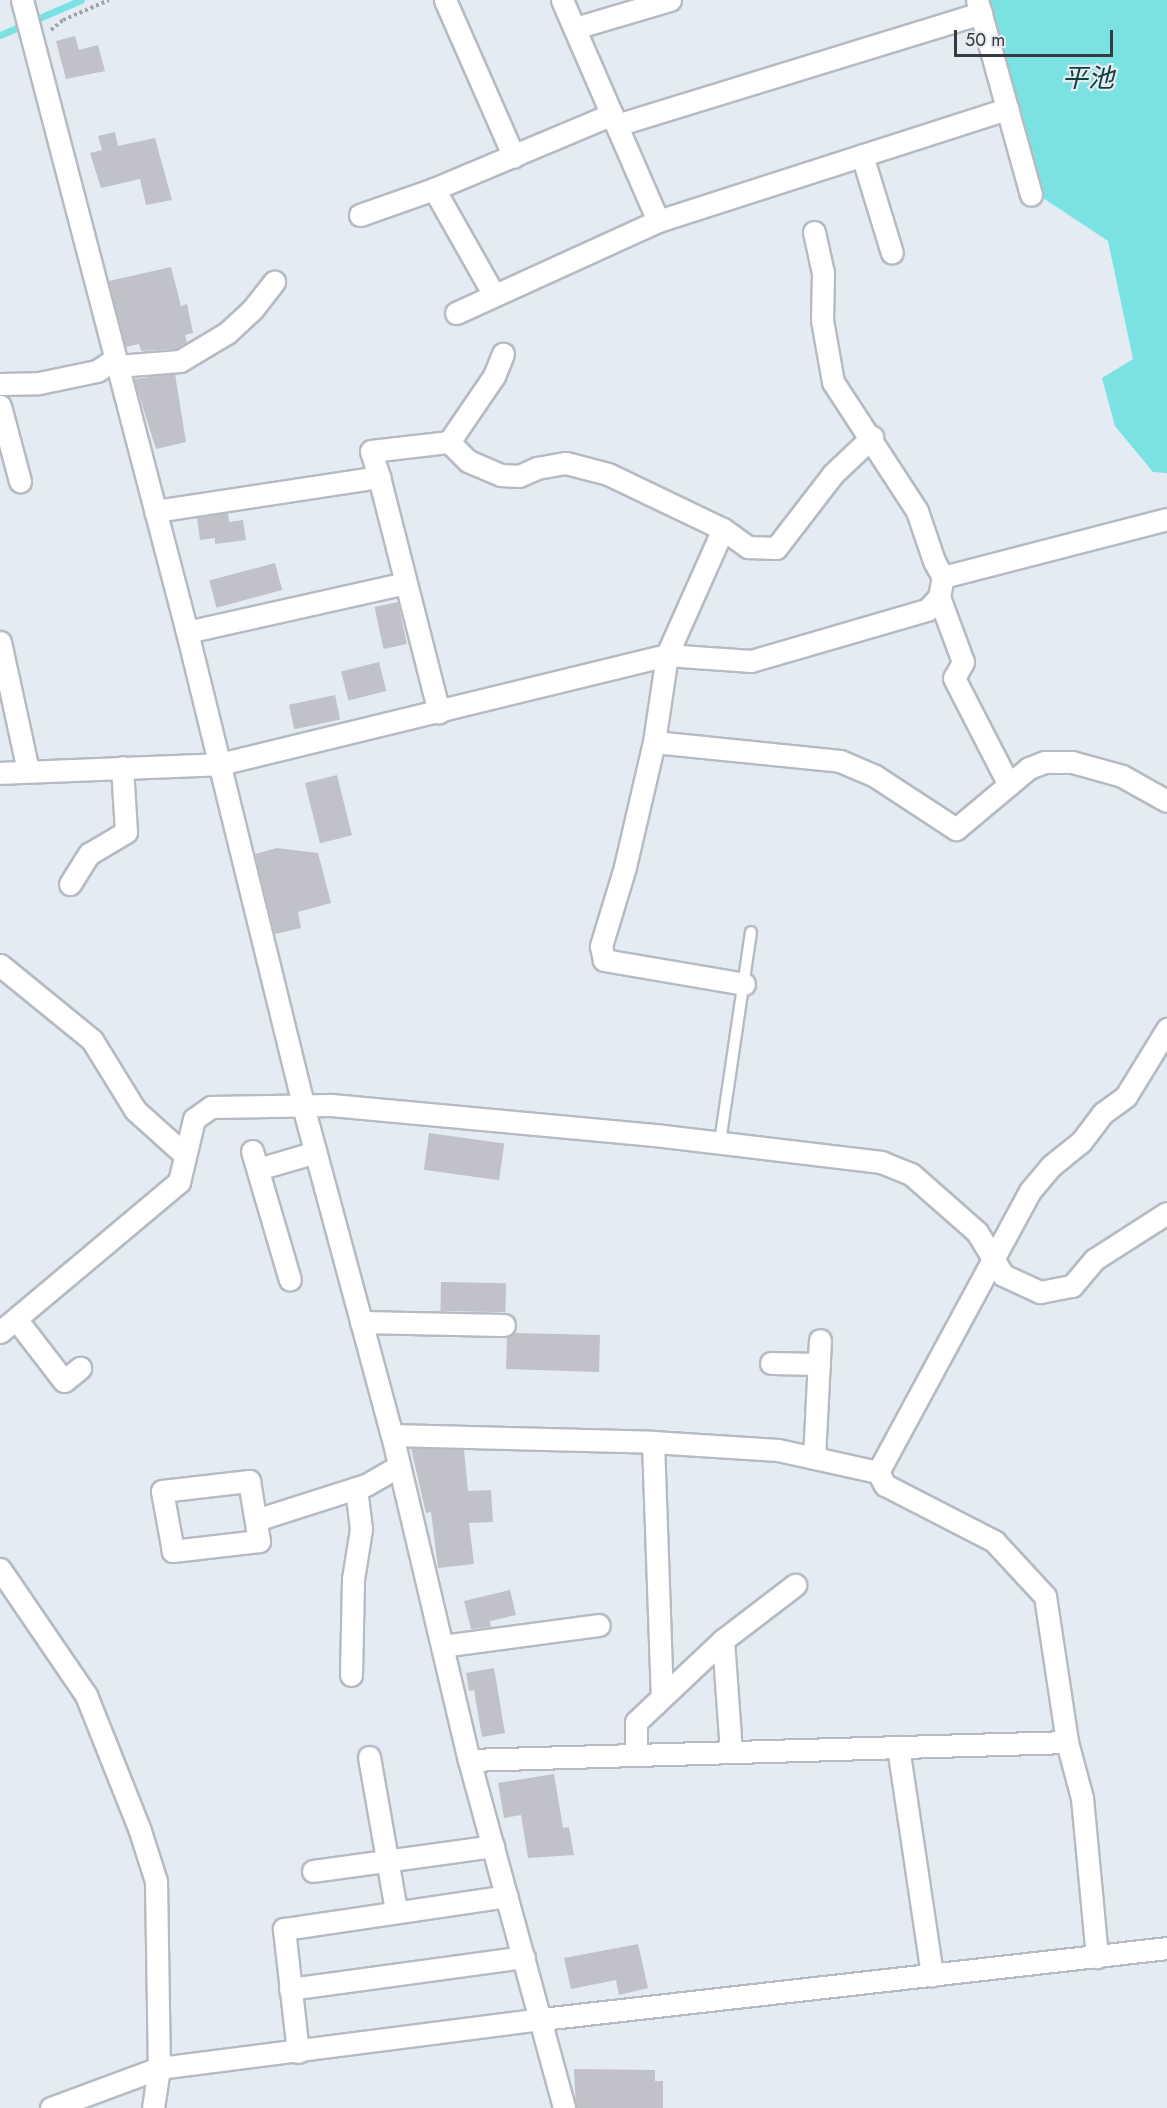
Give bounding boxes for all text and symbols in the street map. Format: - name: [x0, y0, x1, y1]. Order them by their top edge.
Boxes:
- scale bar: [957, 18, 1116, 56]
- text: 50 m: [965, 27, 1005, 53]
- water label: 平池: [1062, 63, 1114, 95]

